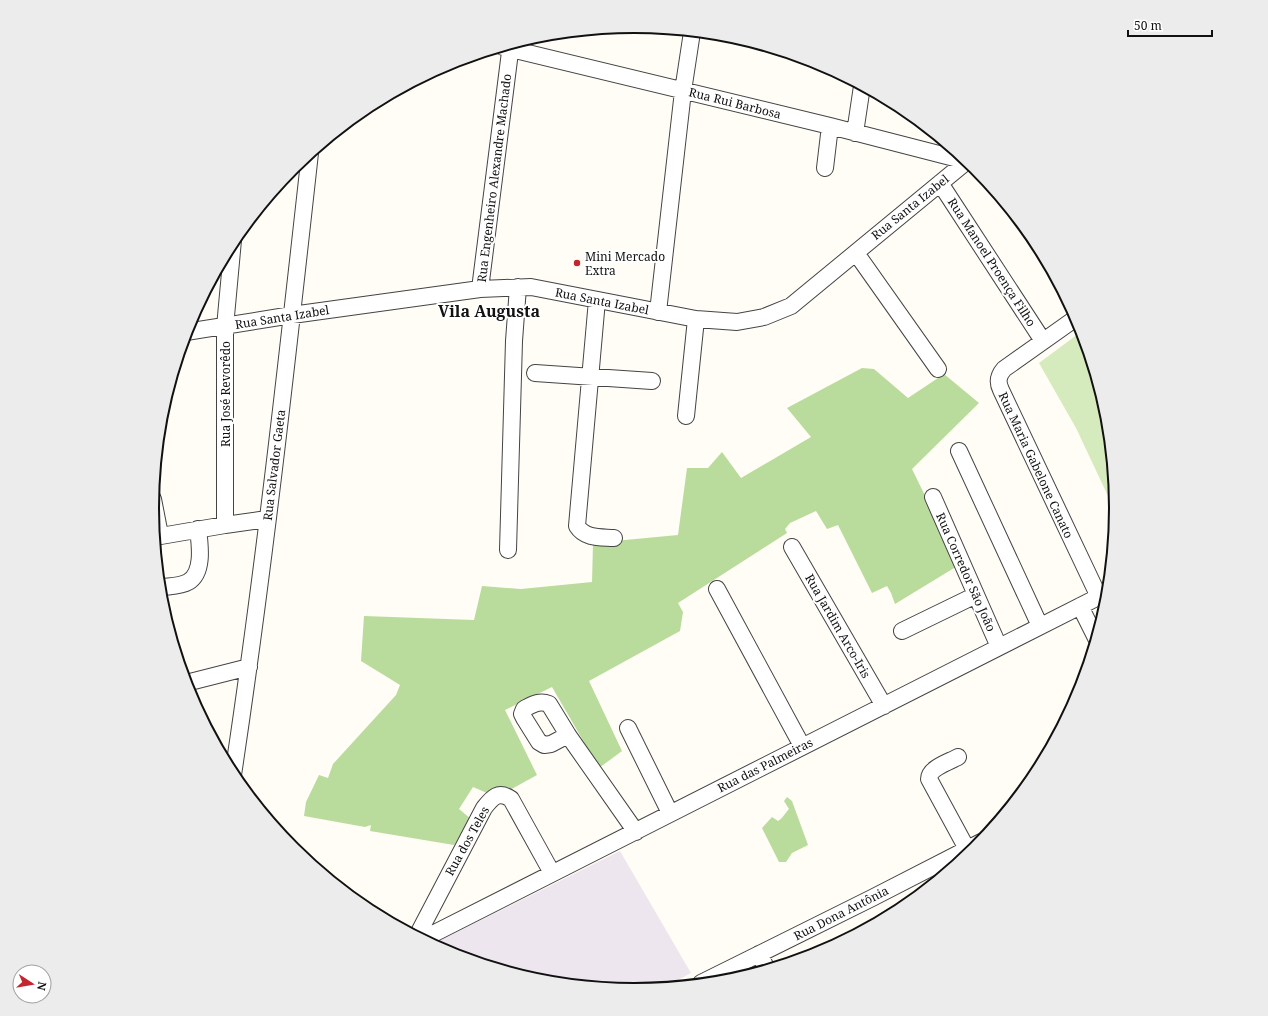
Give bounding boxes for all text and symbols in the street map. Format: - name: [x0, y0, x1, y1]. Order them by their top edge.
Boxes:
- scale bar: [1128, 12, 1212, 38]
- text: 50 m: [1134, 17, 1162, 34]
- street label: Rua Engenheiro Alexandre Machado: [473, 73, 515, 283]
- street label: Rua Rui Barbosa: [687, 83, 783, 123]
- street label: Rua Santa Izabel: [868, 170, 953, 244]
- street label: Rua Manoel Proença Filho: [944, 194, 1040, 330]
- place label: Mini Mercado Extra: [585, 248, 665, 279]
- marker: Mini Mercado Extra: [572, 258, 582, 268]
- street label: Rua Santa Izabel: [554, 284, 651, 318]
- district label: Vila Augusta: [438, 300, 540, 322]
- street label: Rua Santa Izabel: [234, 301, 331, 333]
- street label: Rua José Revorêdo: [217, 341, 234, 447]
- street label: Rua Maria Gabelone Canato: [995, 389, 1077, 541]
- street label: Rua Salvador Gaeta: [259, 408, 289, 522]
- street label: Rua Corredor São João: [932, 510, 1000, 634]
- street label: Rua Jardim Arco-Iris: [801, 571, 875, 681]
- street label: Rua das Palmeiras: [714, 734, 816, 796]
- street label: Rua dos Teles: [441, 803, 493, 879]
- street label: Rua Dona Antônia: [791, 882, 892, 944]
- north arrow: [12, 964, 52, 1004]
- text: N: [34, 980, 51, 992]

